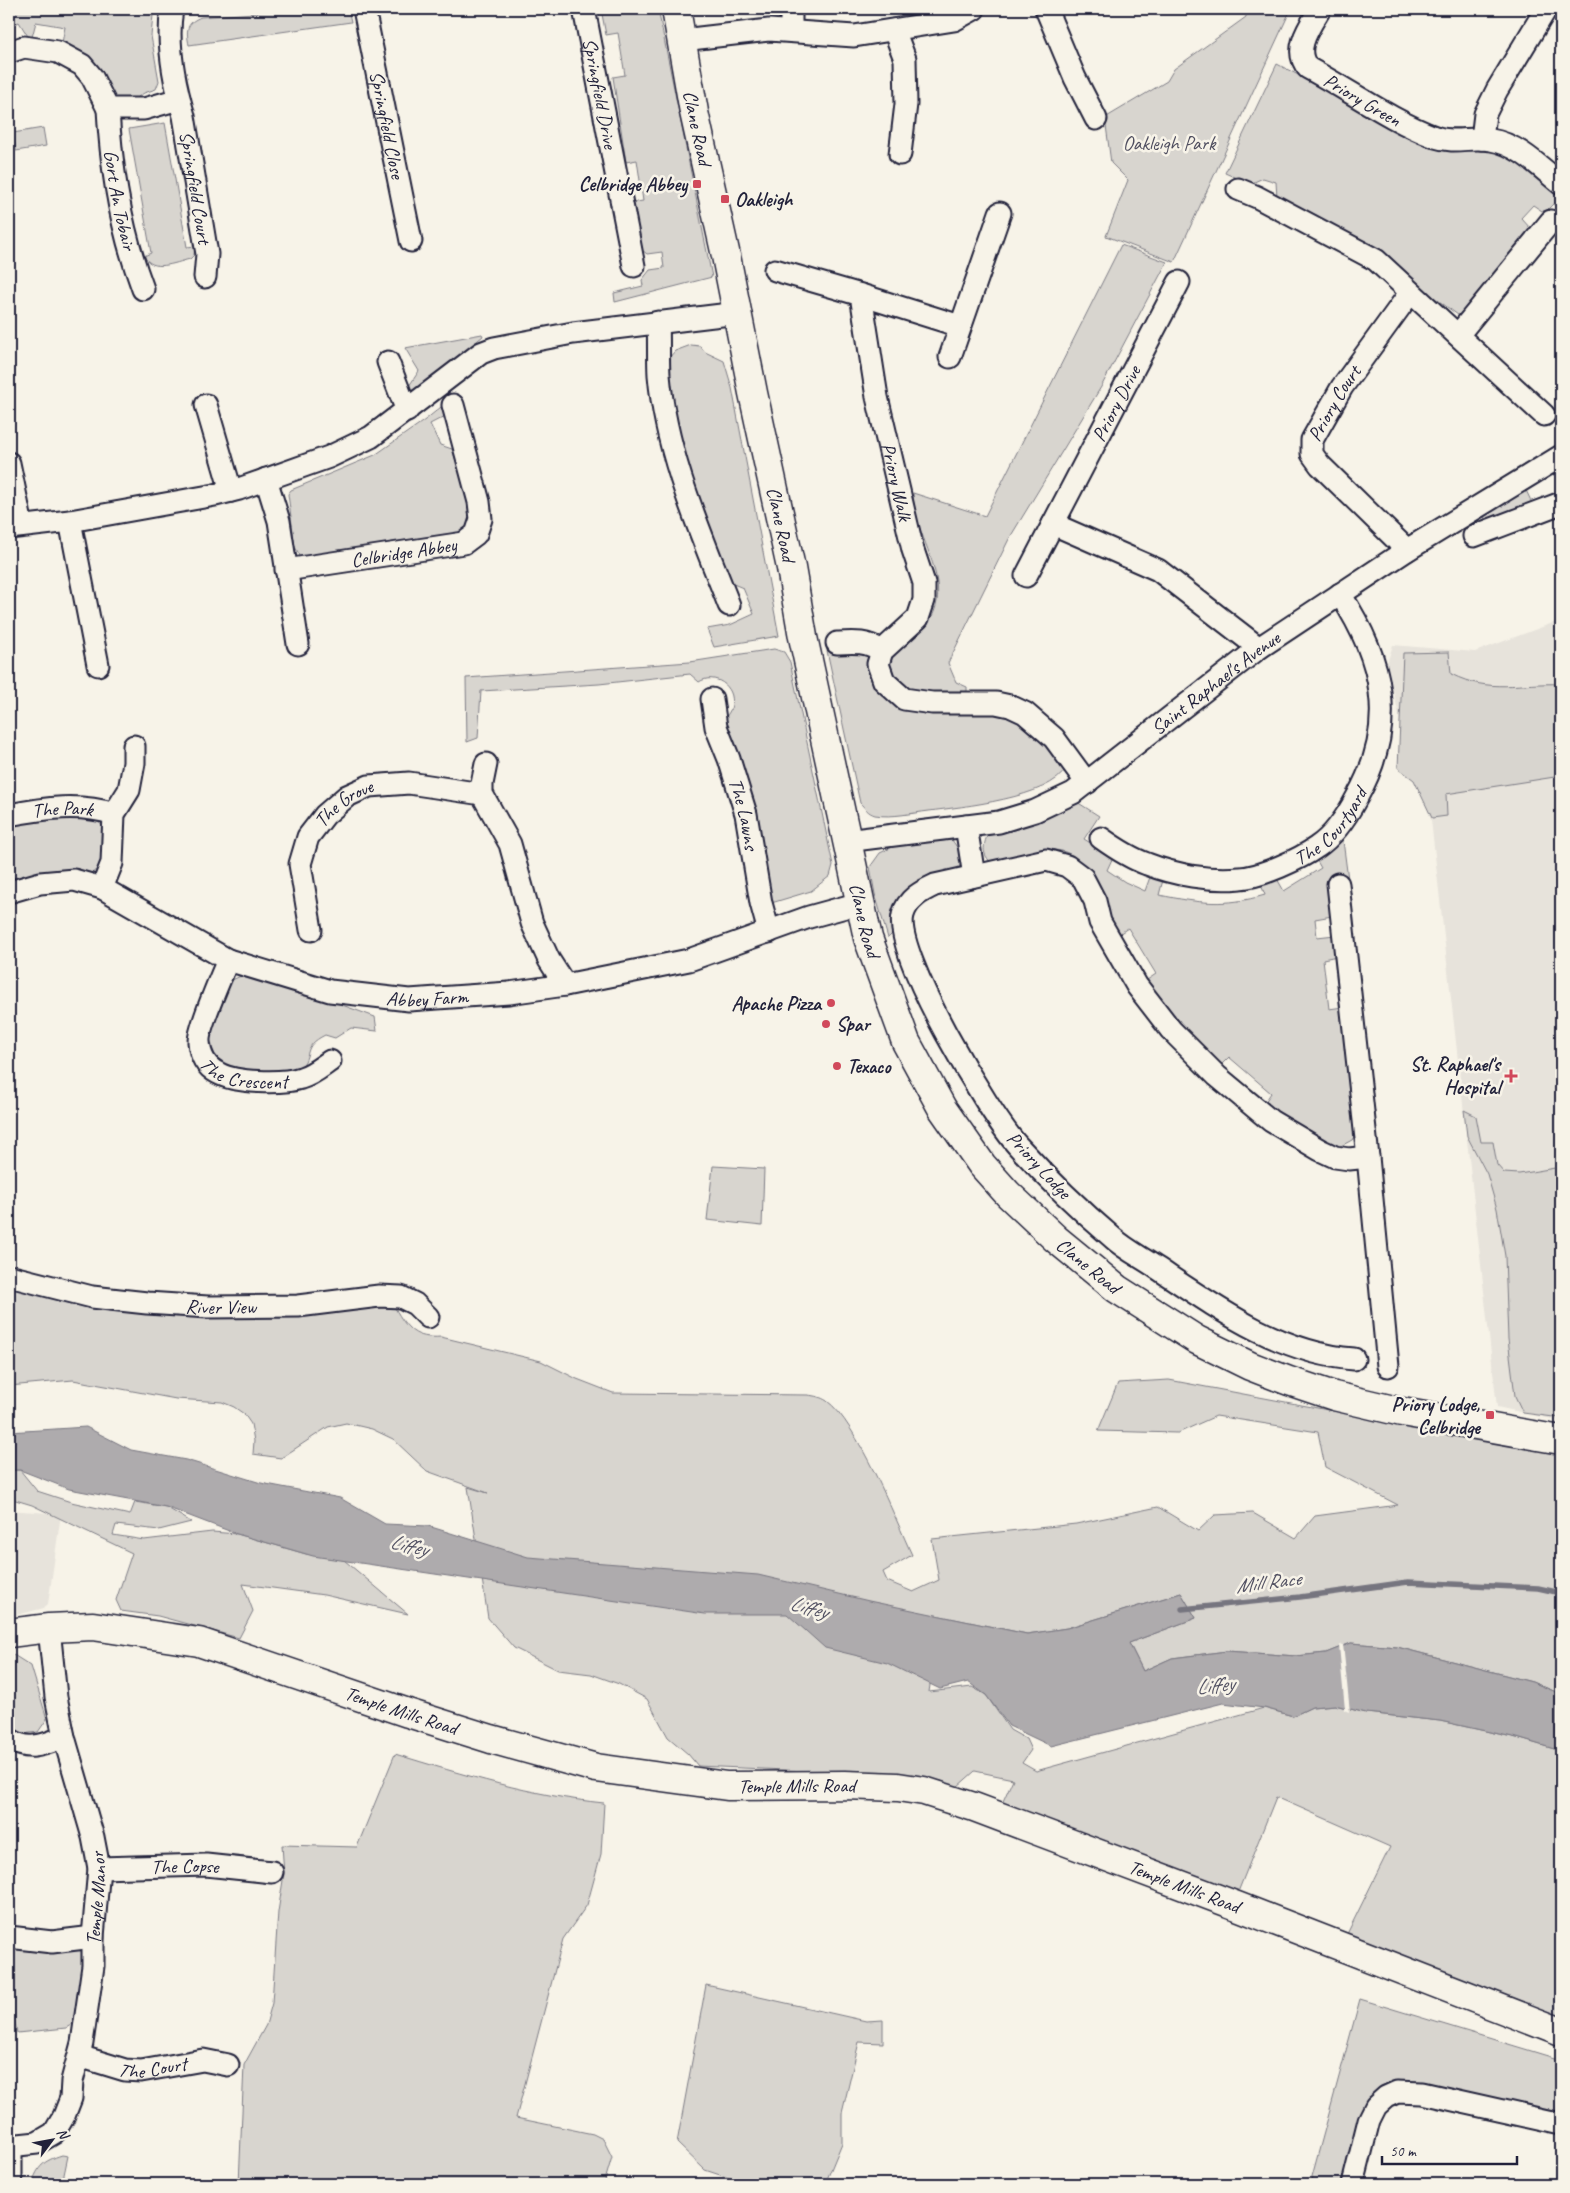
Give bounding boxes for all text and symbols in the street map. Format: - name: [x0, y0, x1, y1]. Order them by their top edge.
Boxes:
- street label: Springfield Drive: [577, 36, 624, 152]
- street label: Priory Green: [1319, 67, 1406, 132]
- street label: Springfield Close: [364, 69, 411, 182]
- street label: Clane Road: [678, 89, 719, 171]
- street label: Springfield Court: [174, 129, 218, 248]
- park label: Oakleigh Park: [1123, 131, 1217, 156]
- street label: Gort An Tobair: [99, 149, 143, 255]
- place label: Celbridge Abbey: [579, 172, 689, 198]
- marker: Celbridge Abbey: [691, 178, 703, 190]
- place label: Oakleigh: [735, 187, 794, 212]
- marker: Oakleigh: [719, 193, 731, 205]
- street label: Priory Court: [1301, 358, 1368, 446]
- street label: Priory Drive: [1086, 360, 1147, 446]
- street label: Priory Walk: [876, 440, 919, 525]
- street label: Clane Road: [761, 485, 802, 567]
- street label: Celbridge Abbey: [349, 532, 459, 572]
- street label: Saint Raphael's Avenue: [1146, 624, 1286, 740]
- street label: The Grove: [308, 773, 378, 832]
- street label: The Lawns: [723, 775, 765, 854]
- street label: The Courtyard: [1290, 780, 1374, 871]
- street label: The Park: [30, 795, 96, 823]
- street label: Clane Road: [844, 881, 888, 964]
- street label: Abbey Farm: [385, 983, 471, 1013]
- place label: Apache Pizza: [732, 991, 823, 1016]
- marker: Apache Pizza: [825, 997, 837, 1009]
- place label: Spar: [836, 1012, 872, 1037]
- marker: Spar: [820, 1018, 832, 1030]
- place label: St. Raphael's Hospital: [1410, 1052, 1504, 1100]
- street label: The Crescent: [194, 1053, 292, 1094]
- place label: Texaco: [847, 1054, 892, 1079]
- marker: Texaco: [831, 1060, 843, 1072]
- marker: St. Raphael's Hospital: [1504, 1069, 1518, 1083]
- street label: Priory Lodge: [1001, 1126, 1078, 1205]
- street label: Clane Road: [1051, 1232, 1128, 1301]
- street label: River View: [185, 1293, 258, 1320]
- place label: Priory Lodge, Celbridge: [1392, 1392, 1481, 1440]
- marker: Priory Lodge, Celbridge: [1484, 1409, 1496, 1421]
- water label: Liffey: [388, 1528, 434, 1563]
- water label: Mill Race: [1234, 1565, 1305, 1599]
- water label: Liffey: [787, 1590, 834, 1625]
- water label: Liffey: [1195, 1670, 1239, 1700]
- street label: Temple Mills Road: [342, 1680, 464, 1741]
- street label: Temple Mills Road: [738, 1772, 859, 1798]
- street label: Temple Manor: [81, 1848, 112, 1945]
- street label: The Copse: [151, 1852, 222, 1879]
- street label: Temple Mills Road: [1125, 1854, 1246, 1920]
- street label: The Court: [115, 2050, 192, 2084]
- north arrow: [28, 2116, 78, 2166]
- text: N: [53, 2125, 73, 2144]
- scale bar: [1382, 2133, 1518, 2165]
- text: 50 m: [1390, 2142, 1417, 2161]

